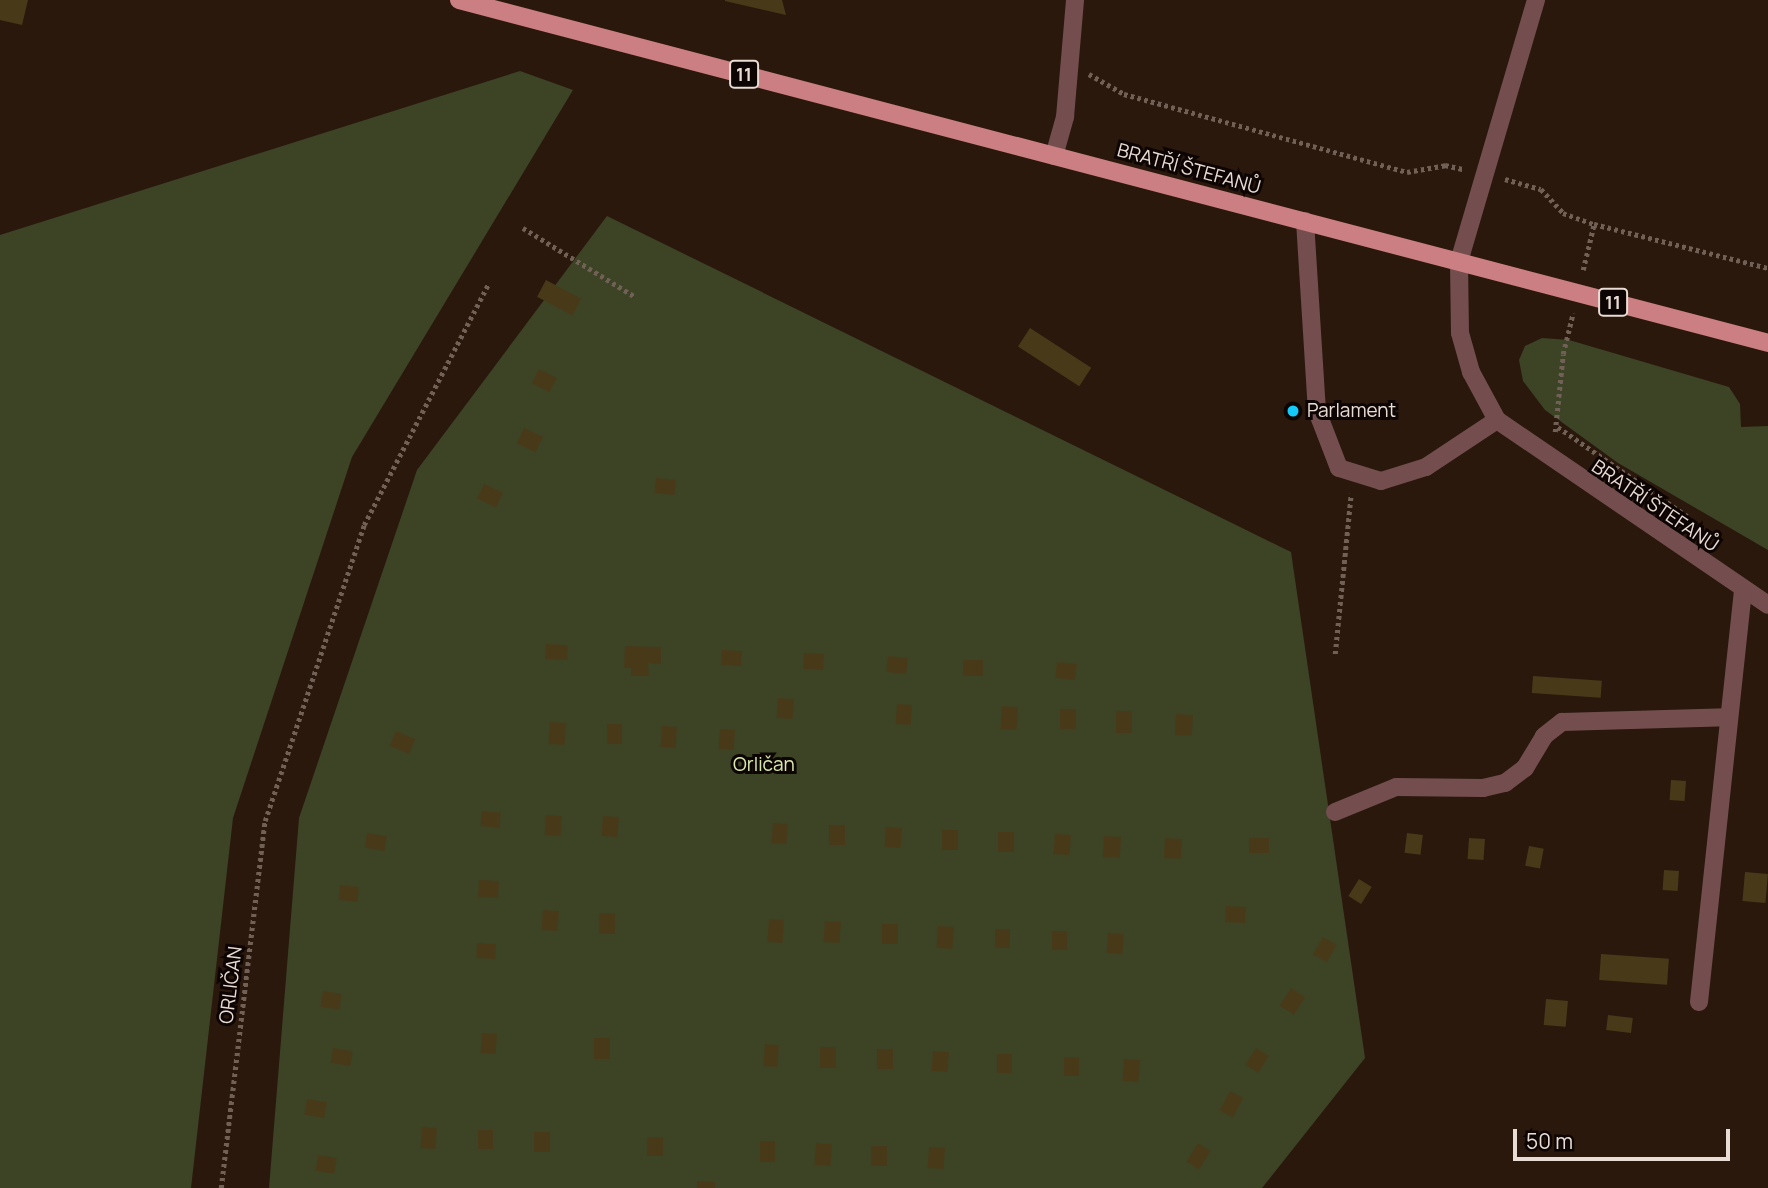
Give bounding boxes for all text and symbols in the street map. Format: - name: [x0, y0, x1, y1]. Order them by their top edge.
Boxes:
- road number: 11: [728, 60, 760, 88]
- street label: BRATŘÍ ŠTEFANŮ: [1115, 139, 1263, 199]
- road number: 11: [1597, 288, 1629, 316]
- place label: Parlament: [1307, 400, 1396, 422]
- marker: Parlament: [1285, 403, 1301, 419]
- street label: BRATŘÍ ŠTEFANŮ: [1587, 455, 1723, 557]
- park label: Orličan: [733, 754, 795, 776]
- street label: ORLIČAN: [215, 945, 247, 1025]
- scale bar: [1516, 1114, 1733, 1158]
- text: 50 m: [1526, 1127, 1573, 1155]

